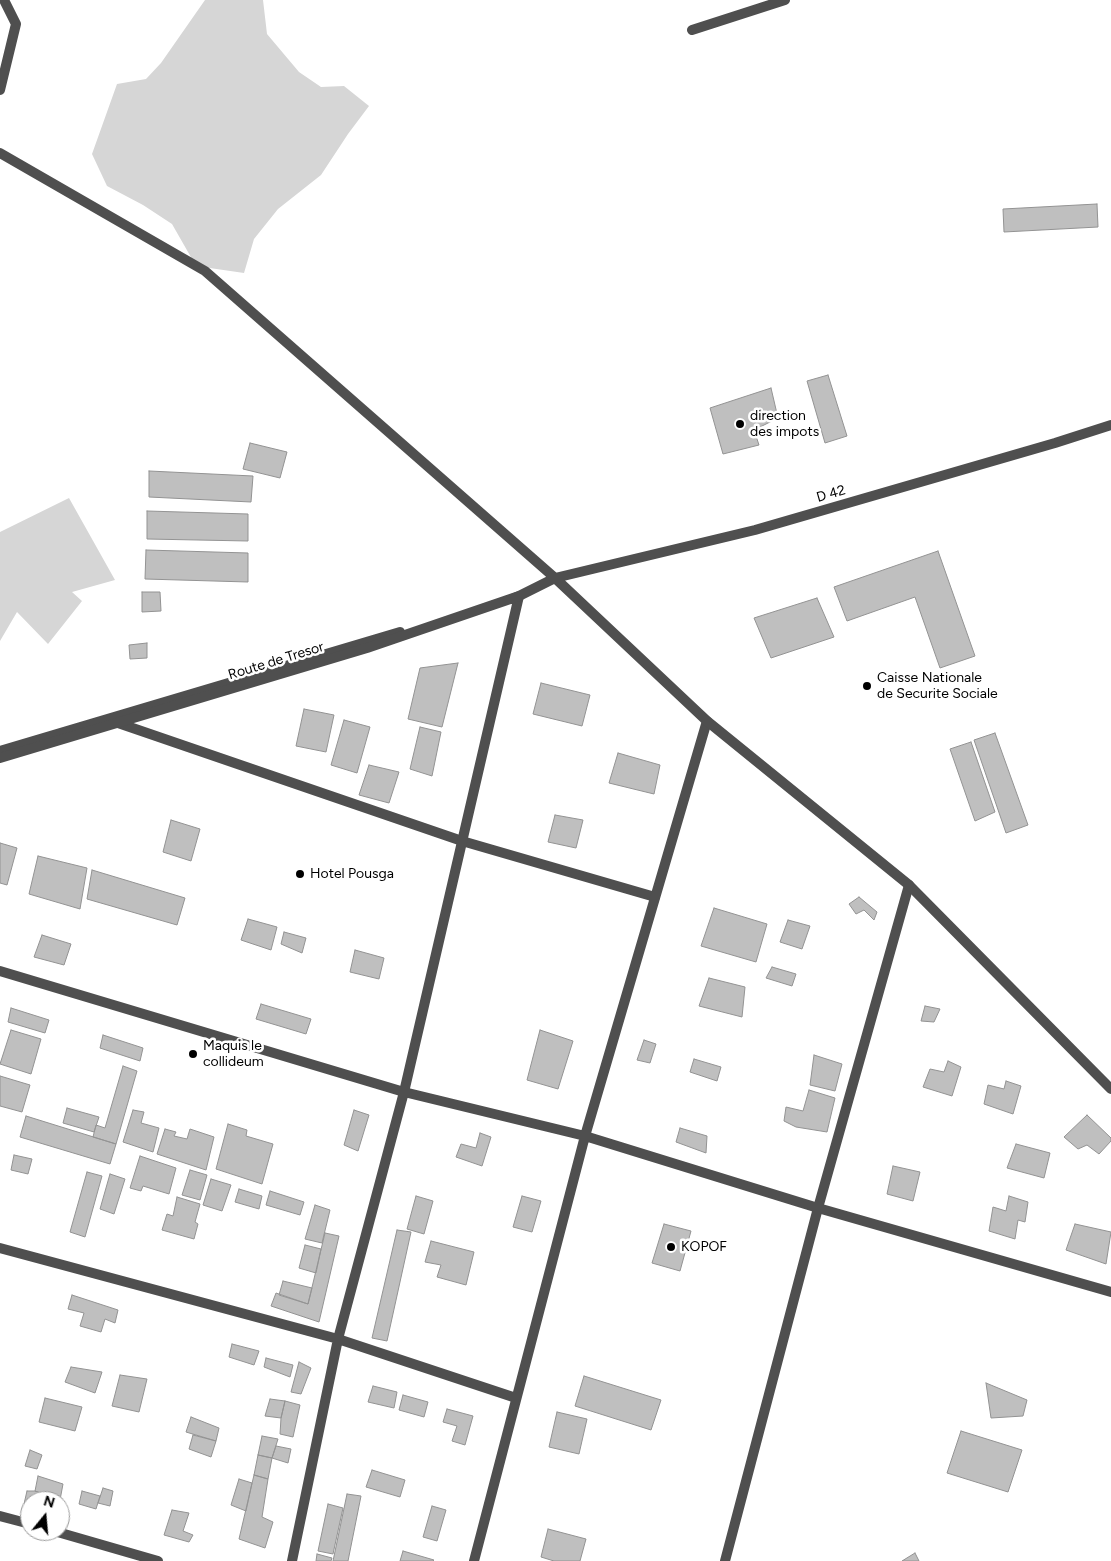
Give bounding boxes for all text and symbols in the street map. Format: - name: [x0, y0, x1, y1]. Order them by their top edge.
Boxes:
- place label: direction des impots: [750, 408, 819, 441]
- marker: direction des impots: [734, 418, 746, 430]
- street label: D 42: [814, 482, 848, 506]
- street label: Route de Tresor: [226, 638, 326, 684]
- place label: Caisse Nationale de Securite Sociale: [877, 670, 998, 702]
- marker: Caisse Nationale de Securite Sociale: [861, 680, 873, 692]
- place label: Hotel Pousga: [310, 866, 394, 882]
- marker: Hotel Pousga: [294, 868, 306, 880]
- place label: Maquis le collideum: [203, 1038, 264, 1070]
- marker: Maquis le collideum: [187, 1048, 199, 1060]
- place label: KOPOF: [681, 1239, 727, 1255]
- marker: KOPOF: [665, 1241, 677, 1253]
- north arrow: [20, 1491, 70, 1541]
- text: N: [42, 1492, 57, 1512]

